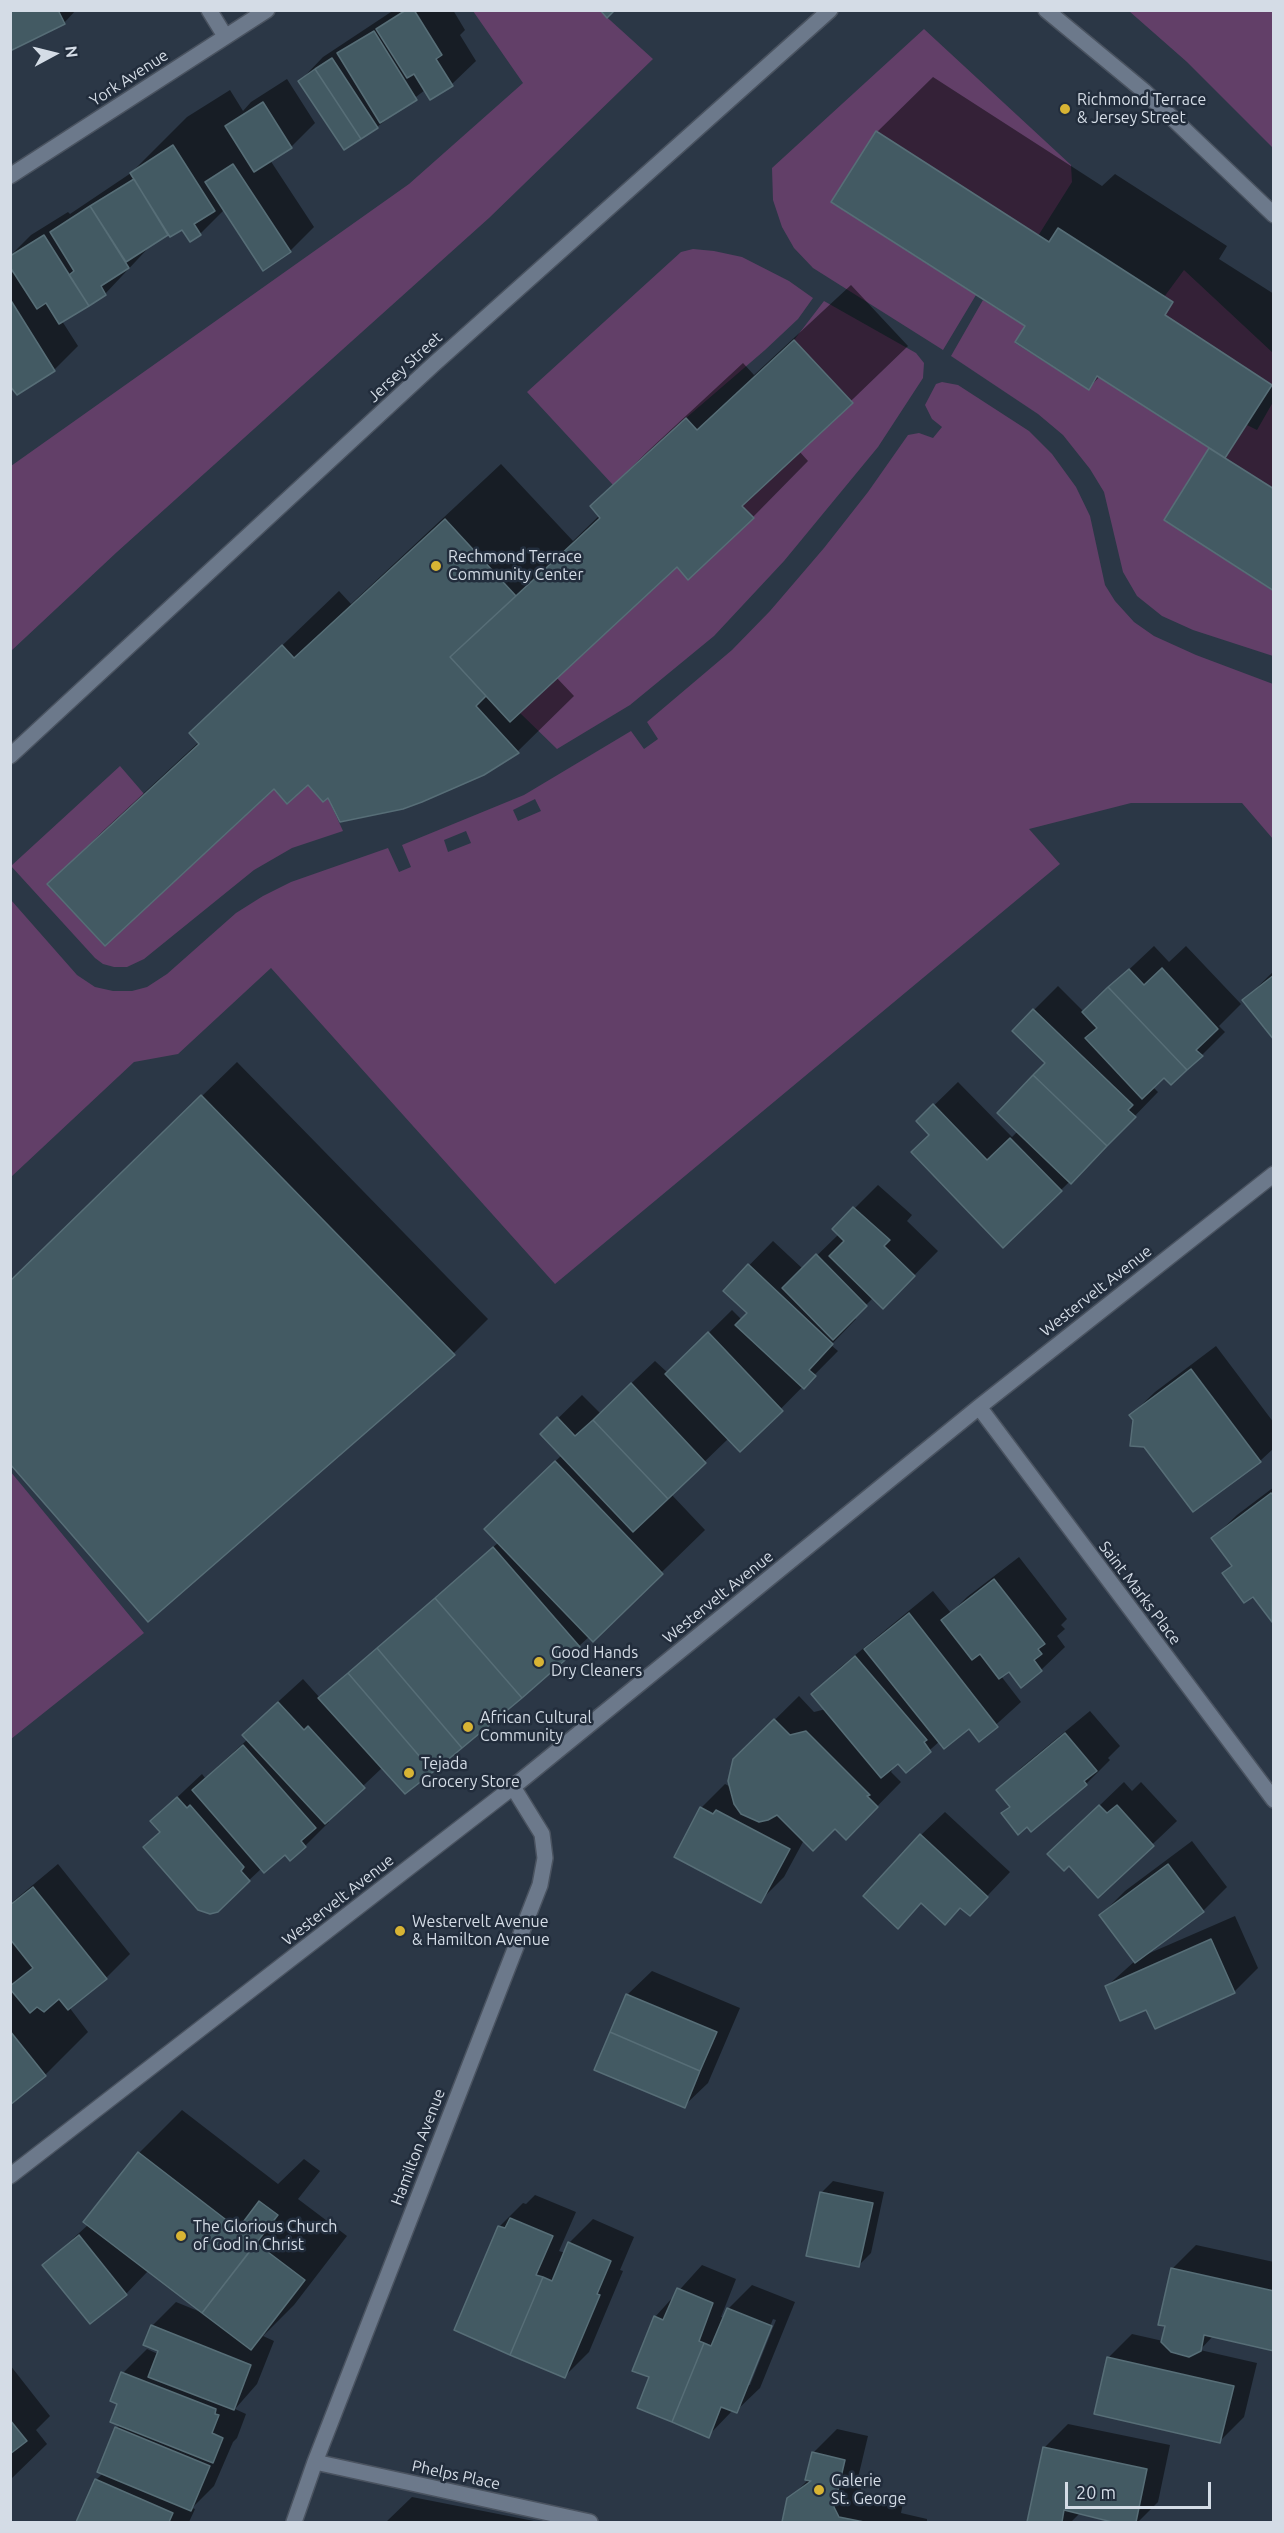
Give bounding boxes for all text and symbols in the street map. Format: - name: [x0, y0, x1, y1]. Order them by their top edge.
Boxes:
- north arrow: [24, 24, 84, 84]
- text: N: [62, 45, 82, 59]
- street label: York Avenue: [86, 46, 172, 110]
- place label: Richmond Terrace & Jersey Street: [1077, 90, 1206, 128]
- marker: Richmond Terrace & Jersey Street: [1058, 102, 1072, 116]
- street label: Jersey Street: [364, 328, 446, 406]
- place label: Rechmond Terrace Community Center: [448, 547, 584, 585]
- marker: Rechmond Terrace Community Center: [429, 559, 443, 573]
- street label: Westervelt Avenue: [1036, 1241, 1156, 1341]
- street label: Saint Marks Place: [1095, 1537, 1185, 1649]
- street label: Westervelt Avenue: [659, 1547, 777, 1647]
- place label: Good Hands Dry Cleaners: [551, 1643, 642, 1681]
- marker: Good Hands Dry Cleaners: [532, 1655, 546, 1669]
- place label: African Cultural Community: [480, 1708, 592, 1746]
- marker: African Cultural Community: [461, 1720, 475, 1734]
- place label: Tejada Grocery Store: [421, 1754, 520, 1792]
- marker: Tejada Grocery Store: [402, 1766, 416, 1780]
- street label: Westervelt Avenue: [278, 1850, 398, 1950]
- place label: Westervelt Avenue & Hamilton Avenue: [412, 1912, 550, 1950]
- marker: Westervelt Avenue & Hamilton Avenue: [393, 1924, 407, 1938]
- street label: Hamilton Avenue: [387, 2086, 449, 2208]
- place label: The Glorious Church of God in Christ: [193, 2217, 337, 2255]
- marker: The Glorious Church of God in Christ: [174, 2229, 188, 2243]
- street label: Phelps Place: [410, 2456, 502, 2494]
- scale bar: [1068, 2470, 1214, 2508]
- place label: Galerie St. George: [831, 2471, 906, 2509]
- text: 20 m: [1076, 2482, 1116, 2502]
- marker: Galerie St. George: [812, 2483, 826, 2497]

